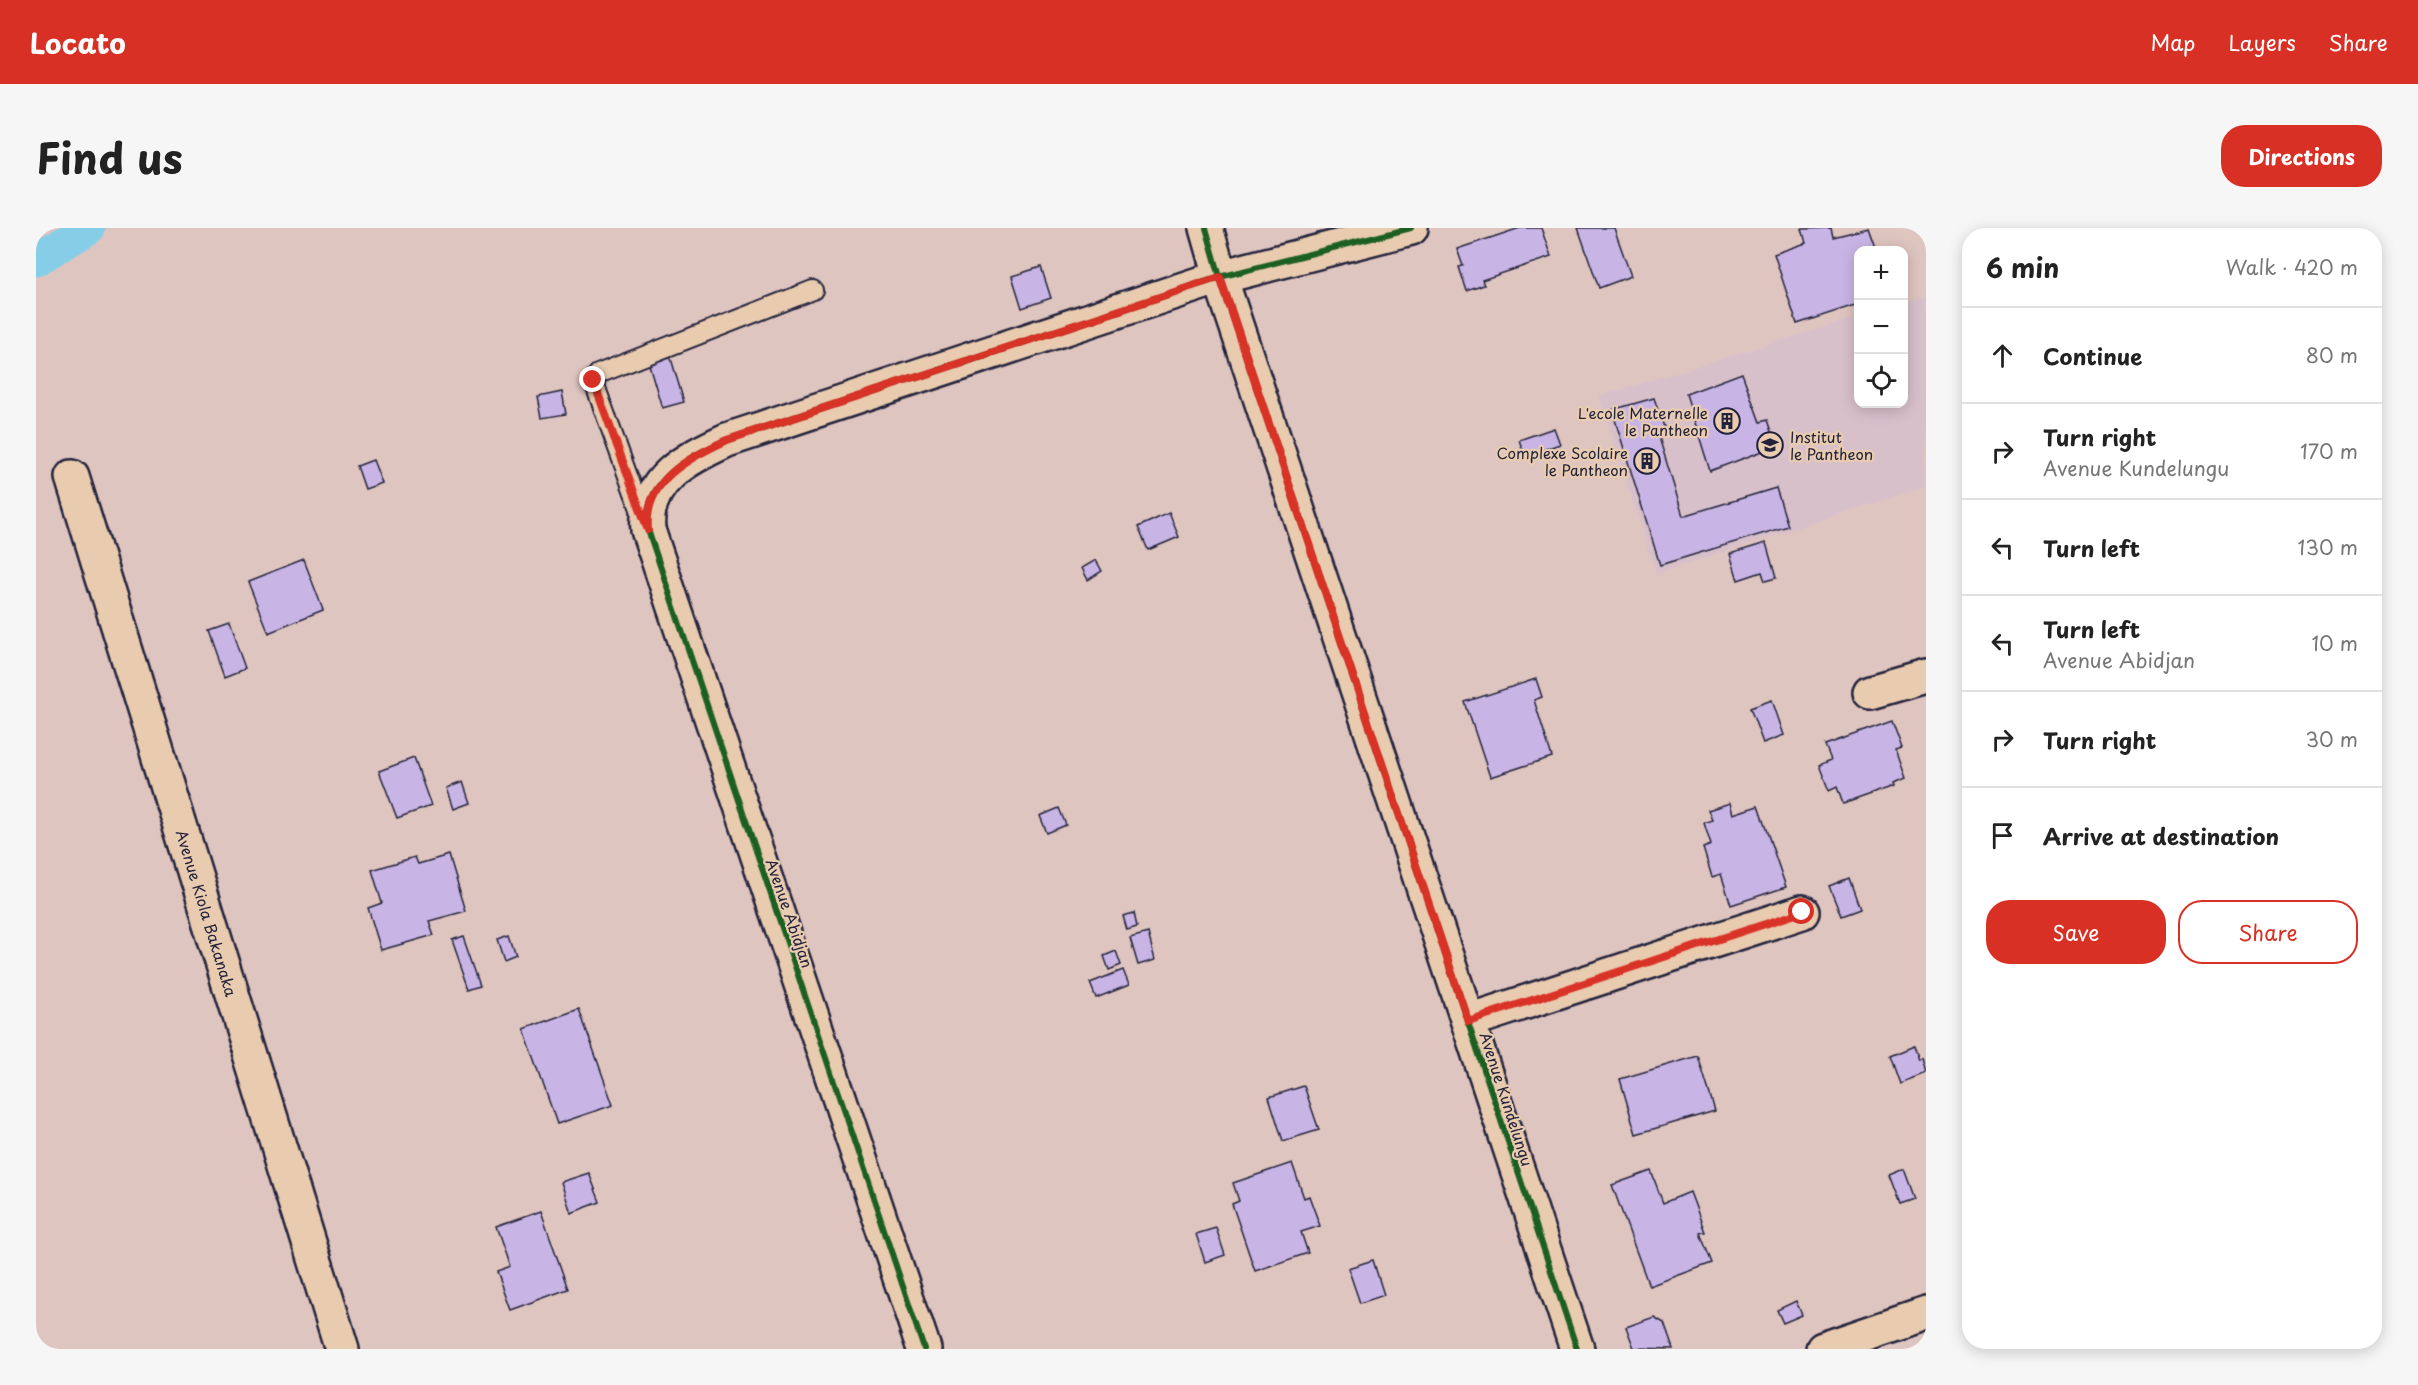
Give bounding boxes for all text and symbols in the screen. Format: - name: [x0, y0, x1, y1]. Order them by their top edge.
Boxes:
- text: Locato: [30, 21, 126, 64]
- text: Map: [2151, 26, 2195, 58]
- text: Layers: [2228, 26, 2296, 58]
- text: Share: [2329, 26, 2388, 58]
- text: Find us: [36, 125, 183, 188]
- button: Directions: [2221, 125, 2382, 187]
- map controls: [1854, 246, 1908, 408]
- button: +: [1854, 246, 1908, 300]
- text: 6 min: [1986, 248, 2059, 287]
- text: Walk · 420 m: [2226, 252, 2358, 282]
- button: −: [1854, 300, 1908, 354]
- icon: ahead: [1986, 339, 2019, 372]
- text: Continue: [2043, 339, 2142, 372]
- text: 80 m: [2306, 340, 2358, 370]
- button: locate: [1854, 354, 1908, 408]
- route end: [579, 366, 605, 392]
- place label: L'ecole Maternelle le Pantheon: [1578, 401, 1708, 441]
- building icon: L'ecole Maternelle le Pantheon: [1712, 406, 1742, 436]
- text: Turn right: [2043, 420, 2156, 453]
- place label: Institut le Pantheon: [1790, 425, 1873, 465]
- school or university icon: Institut le Pantheon: [1755, 430, 1785, 460]
- icon: right: [1986, 435, 2019, 468]
- text: 170 m: [2300, 436, 2358, 466]
- place label: Complexe Scolaire le Pantheon: [1497, 441, 1628, 481]
- building icon: Complexe Scolaire le Pantheon: [1632, 446, 1662, 476]
- text: Avenue Kundelungu: [2043, 453, 2229, 483]
- icon: left: [1986, 531, 2019, 564]
- text: Turn left: [2043, 531, 2140, 564]
- text: 130 m: [2298, 532, 2358, 562]
- text: Turn left: [2043, 612, 2140, 645]
- icon: left: [1986, 627, 2019, 660]
- text: 10 m: [2311, 628, 2358, 658]
- text: Avenue Abidjan: [2043, 645, 2195, 675]
- icon: right: [1986, 723, 2019, 756]
- text: Turn right: [2043, 723, 2156, 756]
- text: 30 m: [2305, 724, 2358, 754]
- icon: arrive: [1986, 819, 2019, 852]
- text: Arrive at destination: [2043, 819, 2279, 852]
- street label: Avenue Kiola Bakanaka: [171, 827, 244, 1000]
- street label: Avenue Abidjan: [761, 855, 819, 971]
- route start: [1788, 898, 1814, 924]
- button: Save: [1986, 900, 2166, 964]
- button: Share: [2178, 900, 2358, 964]
- street label: Avenue Kundelungu: [1474, 1029, 1540, 1169]

